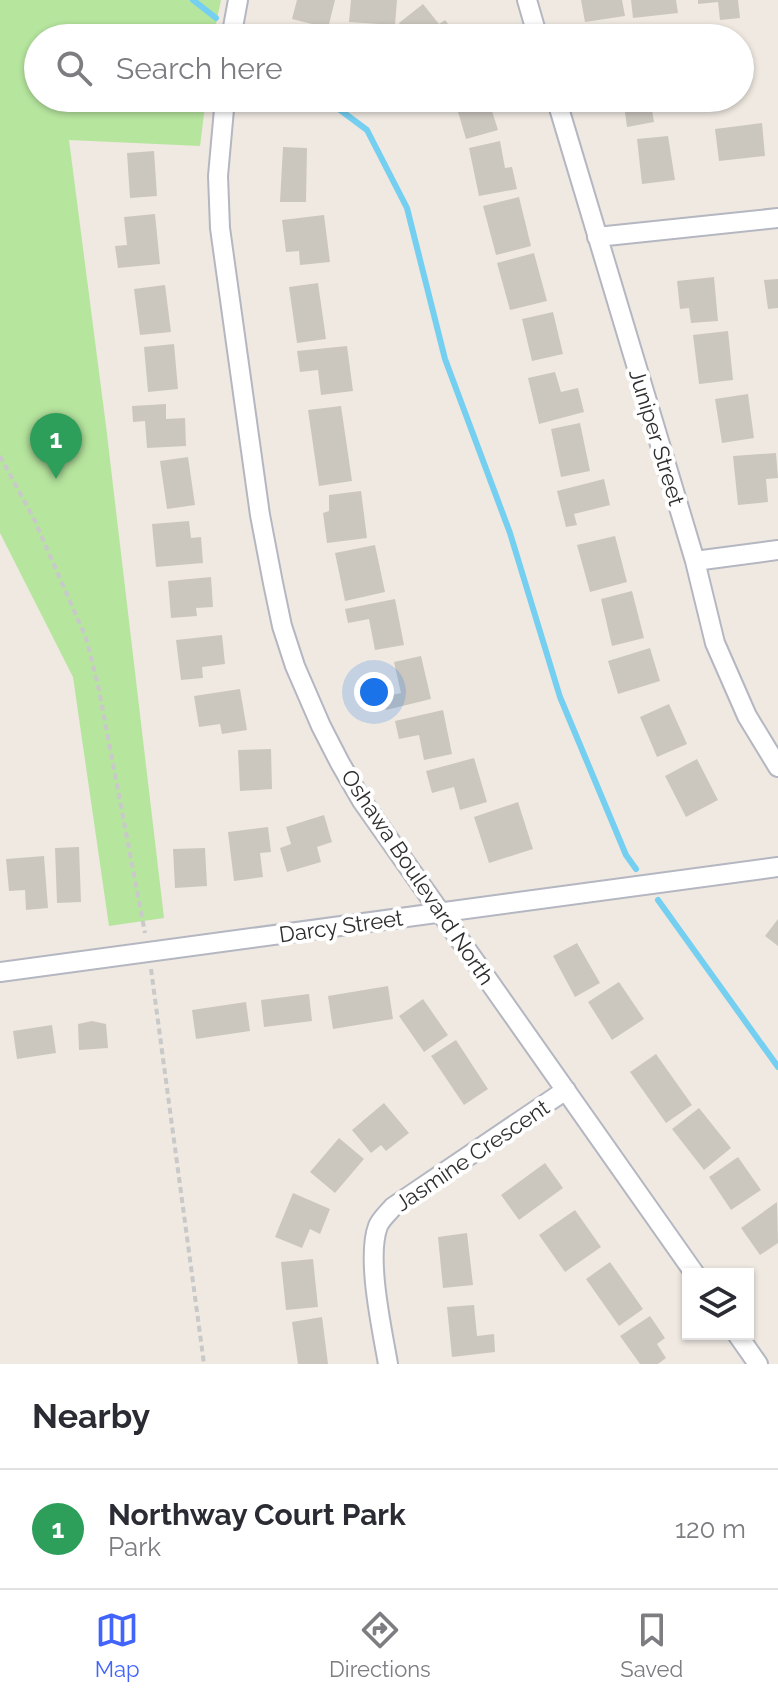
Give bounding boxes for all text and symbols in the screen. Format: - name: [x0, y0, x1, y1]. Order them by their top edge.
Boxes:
- search box: [24, 24, 754, 112]
- icon: search: [52, 46, 96, 90]
- text: Search here: [116, 51, 283, 86]
- street label: Juniper Street: [624, 366, 690, 509]
- pin: 1: [30, 413, 82, 479]
- your location: [354, 672, 394, 712]
- street label: Oshawa Boulevard North: [336, 764, 500, 990]
- street label: Darcy Street: [277, 904, 405, 948]
- street label: Jasmine Crescent: [390, 1093, 555, 1216]
- map controls: [682, 1268, 754, 1340]
- button: layers: [682, 1268, 754, 1340]
- text: Nearby: [32, 1396, 150, 1436]
- text: Northway Court Park: [108, 1497, 406, 1532]
- text: 1: [52, 1514, 64, 1544]
- text: 120 m: [675, 1514, 746, 1544]
- text: Park: [108, 1532, 161, 1562]
- tab: Map: [95, 1608, 140, 1682]
- tab: Directions: [329, 1608, 431, 1682]
- tab: Saved: [620, 1608, 683, 1682]

